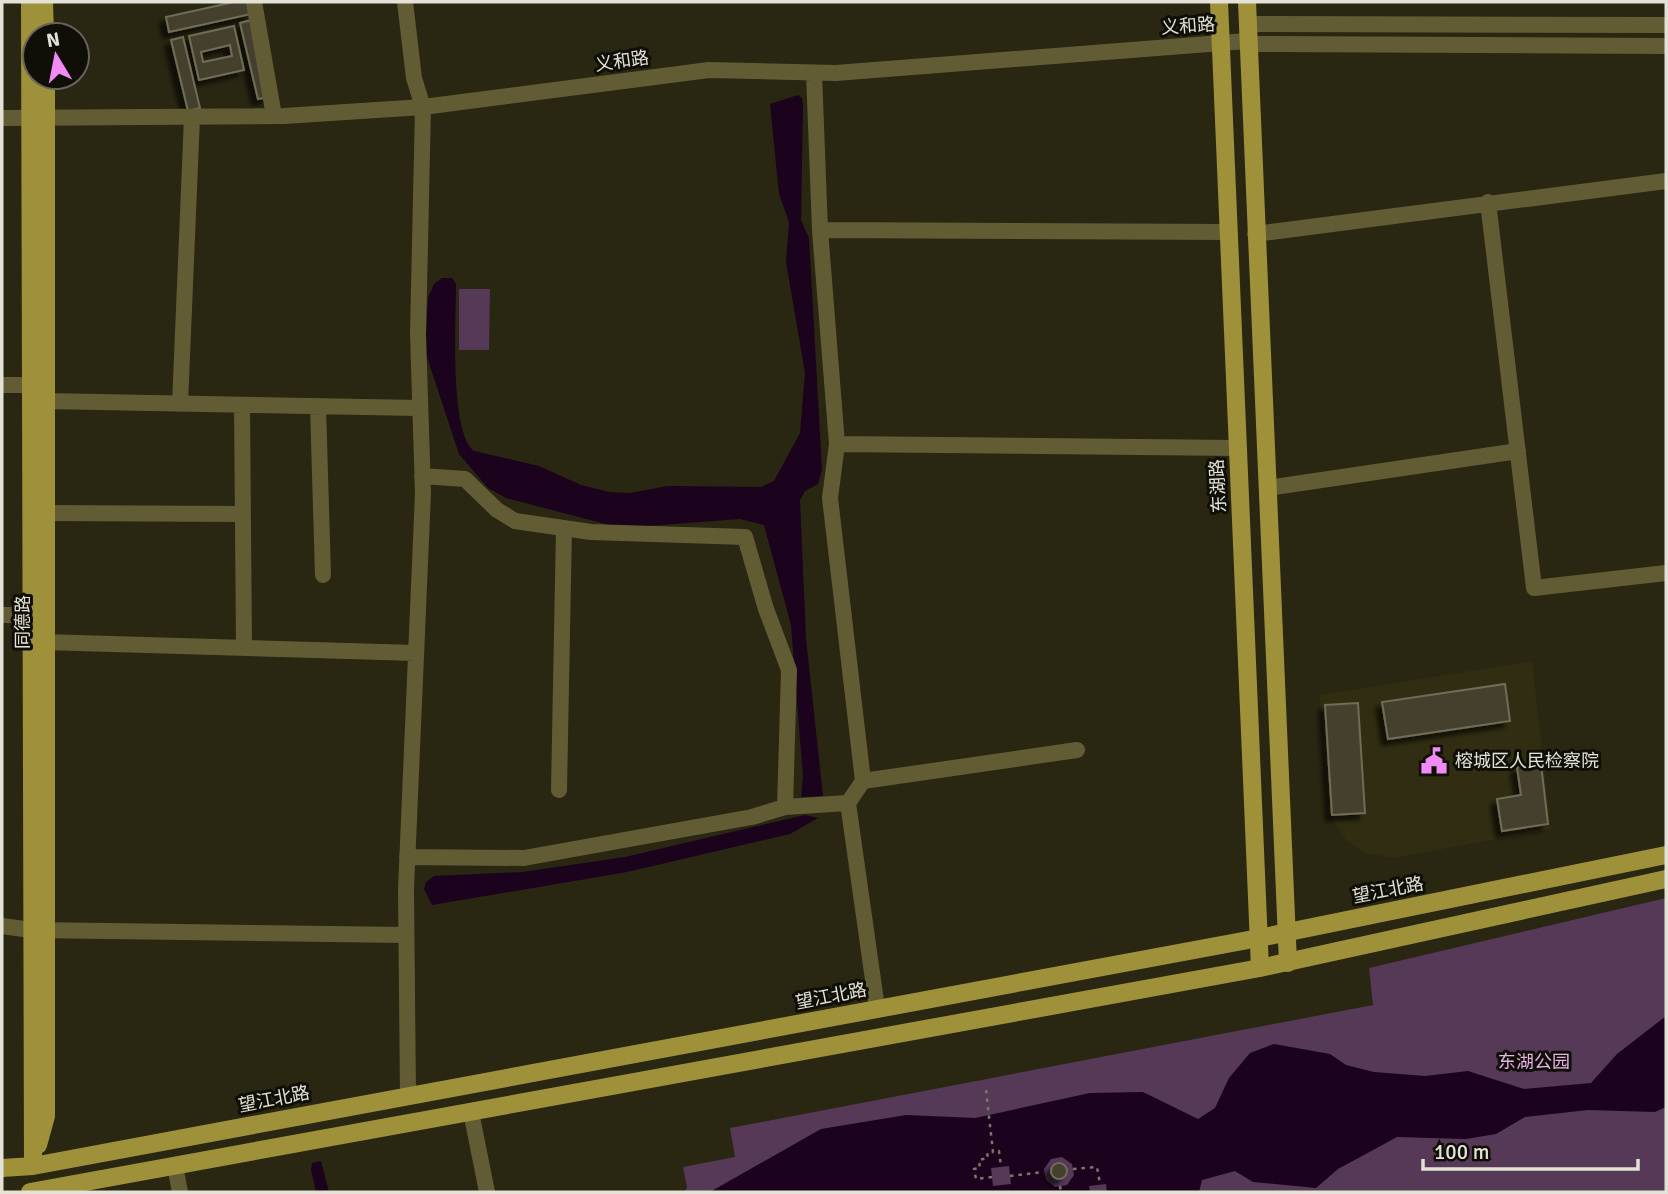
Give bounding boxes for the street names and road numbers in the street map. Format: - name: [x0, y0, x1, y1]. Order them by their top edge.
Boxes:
- street label: 义和路: [1160, 13, 1216, 39]
- street label: 义和路: [594, 46, 650, 76]
- street label: 东湖路: [1206, 458, 1230, 514]
- street label: 同德路: [12, 595, 34, 649]
- street label: 望江北路: [1351, 872, 1425, 908]
- street label: 望江北路: [794, 978, 868, 1014]
- street label: 望江北路: [237, 1081, 311, 1117]

